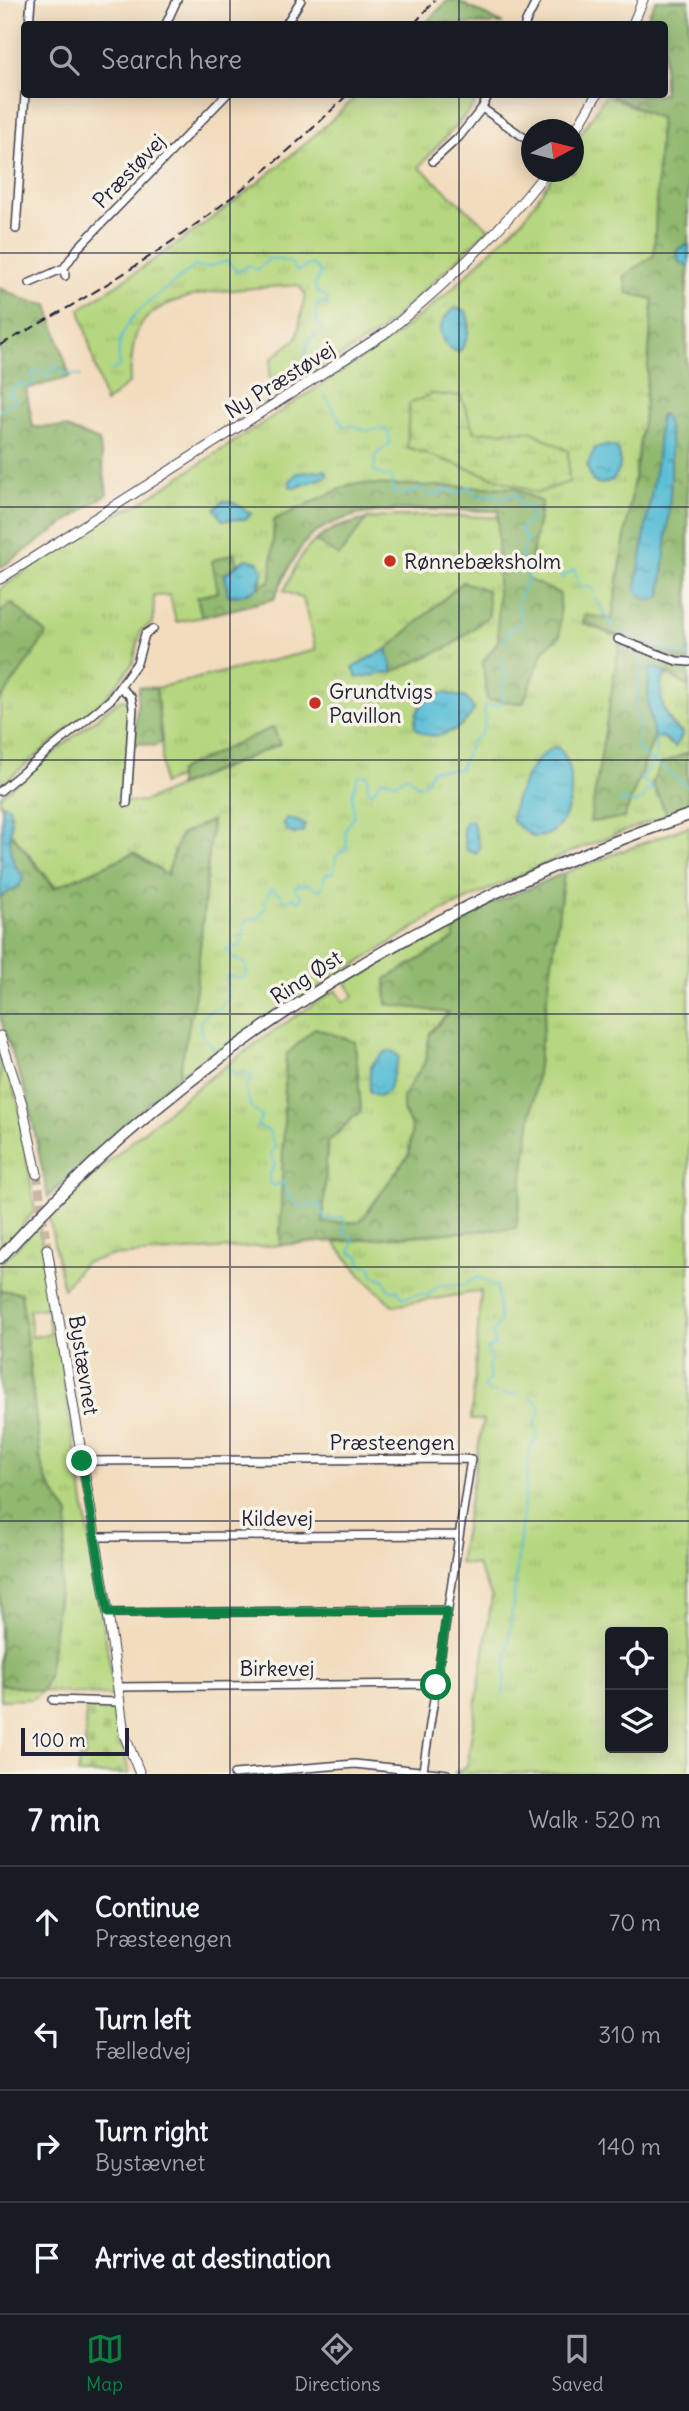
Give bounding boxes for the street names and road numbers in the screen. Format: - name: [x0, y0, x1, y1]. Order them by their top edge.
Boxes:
- street label: Præstøvej: [87, 128, 171, 214]
- street label: Ny Præstøvej: [220, 336, 340, 424]
- street label: Ring Øst: [265, 944, 347, 1010]
- street label: Bystævnet: [63, 1313, 105, 1417]
- street label: Præsteengen: [329, 1429, 455, 1456]
- street label: Kildevej: [241, 1505, 313, 1532]
- street label: Birkevej: [239, 1655, 315, 1682]

